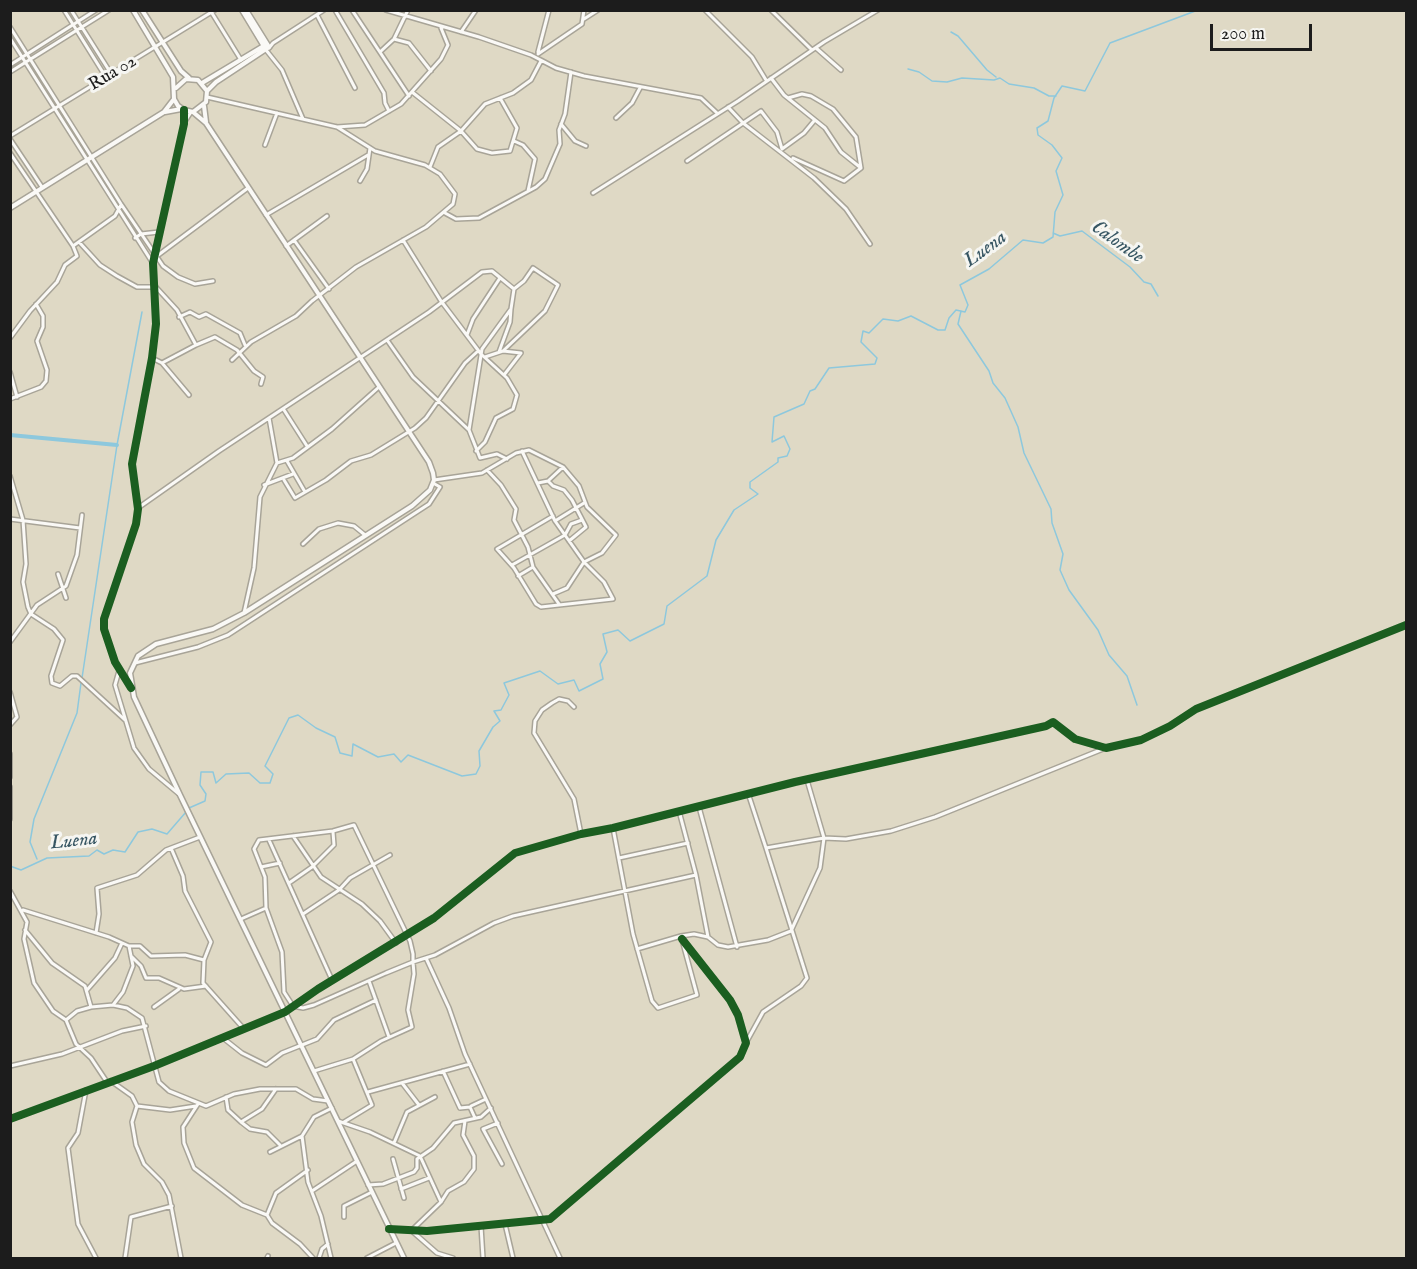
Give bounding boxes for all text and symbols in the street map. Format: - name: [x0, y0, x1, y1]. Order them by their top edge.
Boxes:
- scale bar: [1213, 12, 1315, 50]
- text: 200 m: [1221, 23, 1265, 46]
- street label: Rua 02: [85, 51, 141, 97]
- water label: Calombe: [1086, 216, 1148, 270]
- water label: Luena: [960, 226, 1012, 274]
- water label: Luena: [49, 828, 99, 856]

